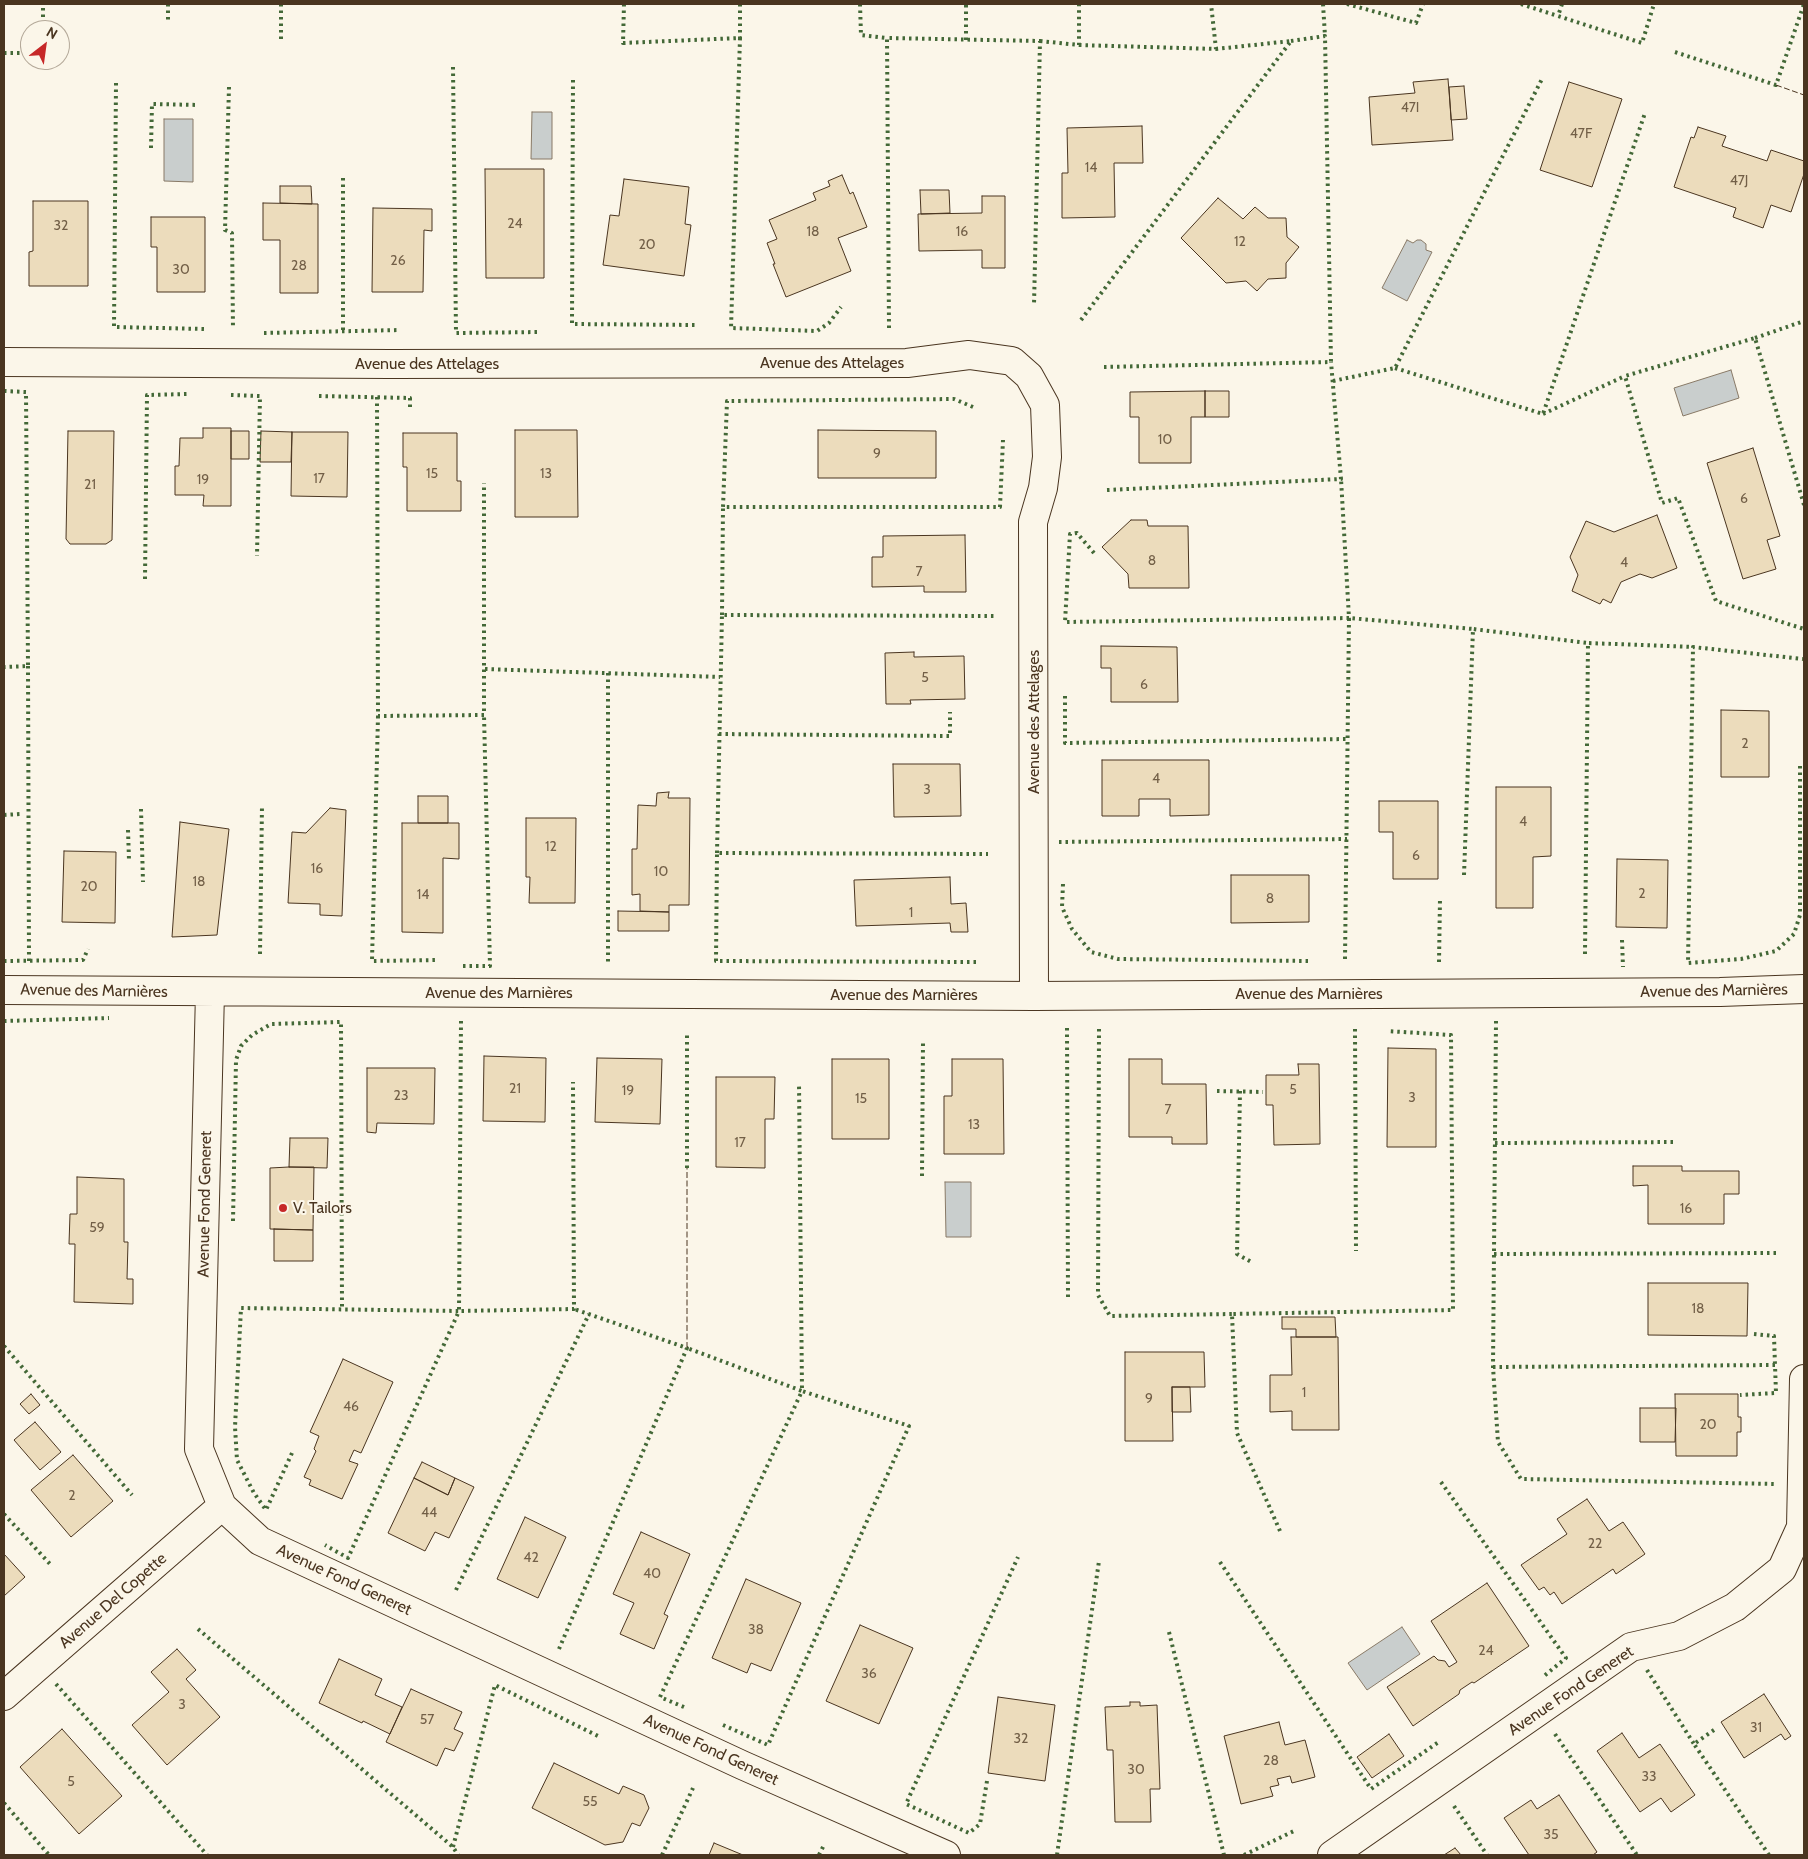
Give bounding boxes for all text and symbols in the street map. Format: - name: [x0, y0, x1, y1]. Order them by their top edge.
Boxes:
- north arrow: [20, 20, 70, 70]
- text: N: [43, 23, 61, 43]
- house number: 47I: [1401, 100, 1419, 116]
- house number: 47F: [1570, 126, 1592, 142]
- house number: 14: [1085, 160, 1097, 176]
- house number: 47J: [1730, 173, 1748, 189]
- house number: 24: [507, 216, 523, 232]
- house number: 32: [54, 218, 68, 234]
- house number: 18: [806, 224, 820, 240]
- house number: 16: [956, 224, 968, 240]
- house number: 12: [1234, 234, 1246, 250]
- house number: 20: [638, 237, 656, 253]
- house number: 26: [390, 253, 406, 269]
- house number: 28: [291, 258, 307, 274]
- house number: 30: [172, 262, 190, 278]
- street label: Avenue des Attelages: [760, 353, 904, 373]
- street label: Avenue des Attelages: [355, 354, 499, 374]
- house number: 10: [1158, 432, 1172, 448]
- house number: 9: [873, 446, 881, 462]
- house number: 15: [426, 466, 438, 482]
- house number: 13: [540, 466, 552, 482]
- house number: 17: [313, 471, 325, 487]
- house number: 19: [197, 472, 209, 488]
- house number: 21: [84, 477, 96, 493]
- house number: 6: [1740, 491, 1748, 507]
- house number: 8: [1148, 553, 1156, 569]
- house number: 4: [1620, 555, 1628, 571]
- house number: 7: [915, 564, 923, 580]
- street label: Avenue des Attelages: [1024, 650, 1044, 794]
- house number: 5: [921, 670, 929, 686]
- house number: 6: [1140, 677, 1148, 693]
- house number: 2: [1741, 736, 1749, 752]
- house number: 4: [1152, 771, 1160, 787]
- house number: 3: [923, 782, 931, 798]
- house number: 4: [1519, 814, 1527, 830]
- house number: 12: [545, 839, 557, 855]
- house number: 6: [1412, 848, 1420, 864]
- house number: 16: [311, 861, 323, 877]
- house number: 10: [654, 864, 668, 880]
- house number: 18: [192, 874, 206, 890]
- house number: 20: [80, 879, 98, 895]
- house number: 2: [1638, 886, 1646, 902]
- house number: 14: [417, 887, 429, 903]
- house number: 8: [1266, 891, 1274, 907]
- house number: 1: [909, 905, 913, 921]
- street label: Avenue des Marnières: [20, 980, 168, 1002]
- street label: Avenue des Marnières: [1640, 980, 1788, 1002]
- street label: Avenue des Marnières: [425, 983, 573, 1003]
- street label: Avenue des Marnières: [1235, 984, 1383, 1004]
- street label: Avenue des Marnières: [830, 985, 978, 1005]
- house number: 21: [509, 1081, 521, 1097]
- house number: 5: [1289, 1082, 1297, 1098]
- house number: 19: [622, 1083, 634, 1099]
- house number: 23: [394, 1088, 408, 1104]
- house number: 3: [1408, 1090, 1416, 1106]
- house number: 15: [855, 1091, 867, 1107]
- house number: 7: [1164, 1102, 1172, 1118]
- house number: 13: [968, 1117, 980, 1133]
- street label: Avenue Fond Generet: [194, 1131, 216, 1277]
- house number: 17: [734, 1135, 746, 1151]
- place label: V. Tailors: [293, 1198, 352, 1218]
- house number: 16: [1680, 1201, 1692, 1217]
- marker: V. Tailors: [277, 1202, 289, 1214]
- house number: 59: [89, 1220, 105, 1236]
- house number: 18: [1691, 1301, 1705, 1317]
- house number: 1: [1302, 1385, 1306, 1401]
- house number: 9: [1145, 1391, 1153, 1407]
- house number: 46: [343, 1399, 359, 1415]
- house number: 20: [1699, 1417, 1717, 1433]
- house number: 2: [68, 1488, 76, 1504]
- house number: 44: [421, 1505, 437, 1521]
- house number: 22: [1588, 1536, 1602, 1552]
- street label: Avenue Fond Generet: [273, 1540, 415, 1620]
- street label: Avenue Del Copette: [55, 1549, 171, 1653]
- house number: 42: [523, 1550, 539, 1566]
- house number: 40: [643, 1566, 661, 1582]
- house number: 38: [748, 1622, 764, 1638]
- street label: Avenue Fond Generet: [1505, 1642, 1637, 1740]
- house number: 24: [1478, 1643, 1494, 1659]
- house number: 36: [861, 1666, 877, 1682]
- house number: 3: [178, 1697, 186, 1713]
- street label: Avenue Fond Generet: [640, 1710, 782, 1790]
- house number: 57: [420, 1712, 434, 1728]
- house number: 31: [1750, 1720, 1762, 1736]
- house number: 32: [1014, 1731, 1028, 1747]
- house number: 28: [1263, 1753, 1279, 1769]
- house number: 30: [1127, 1762, 1145, 1778]
- house number: 33: [1641, 1769, 1657, 1785]
- house number: 5: [67, 1774, 75, 1790]
- house number: 55: [582, 1794, 598, 1810]
- house number: 35: [1543, 1827, 1559, 1843]

